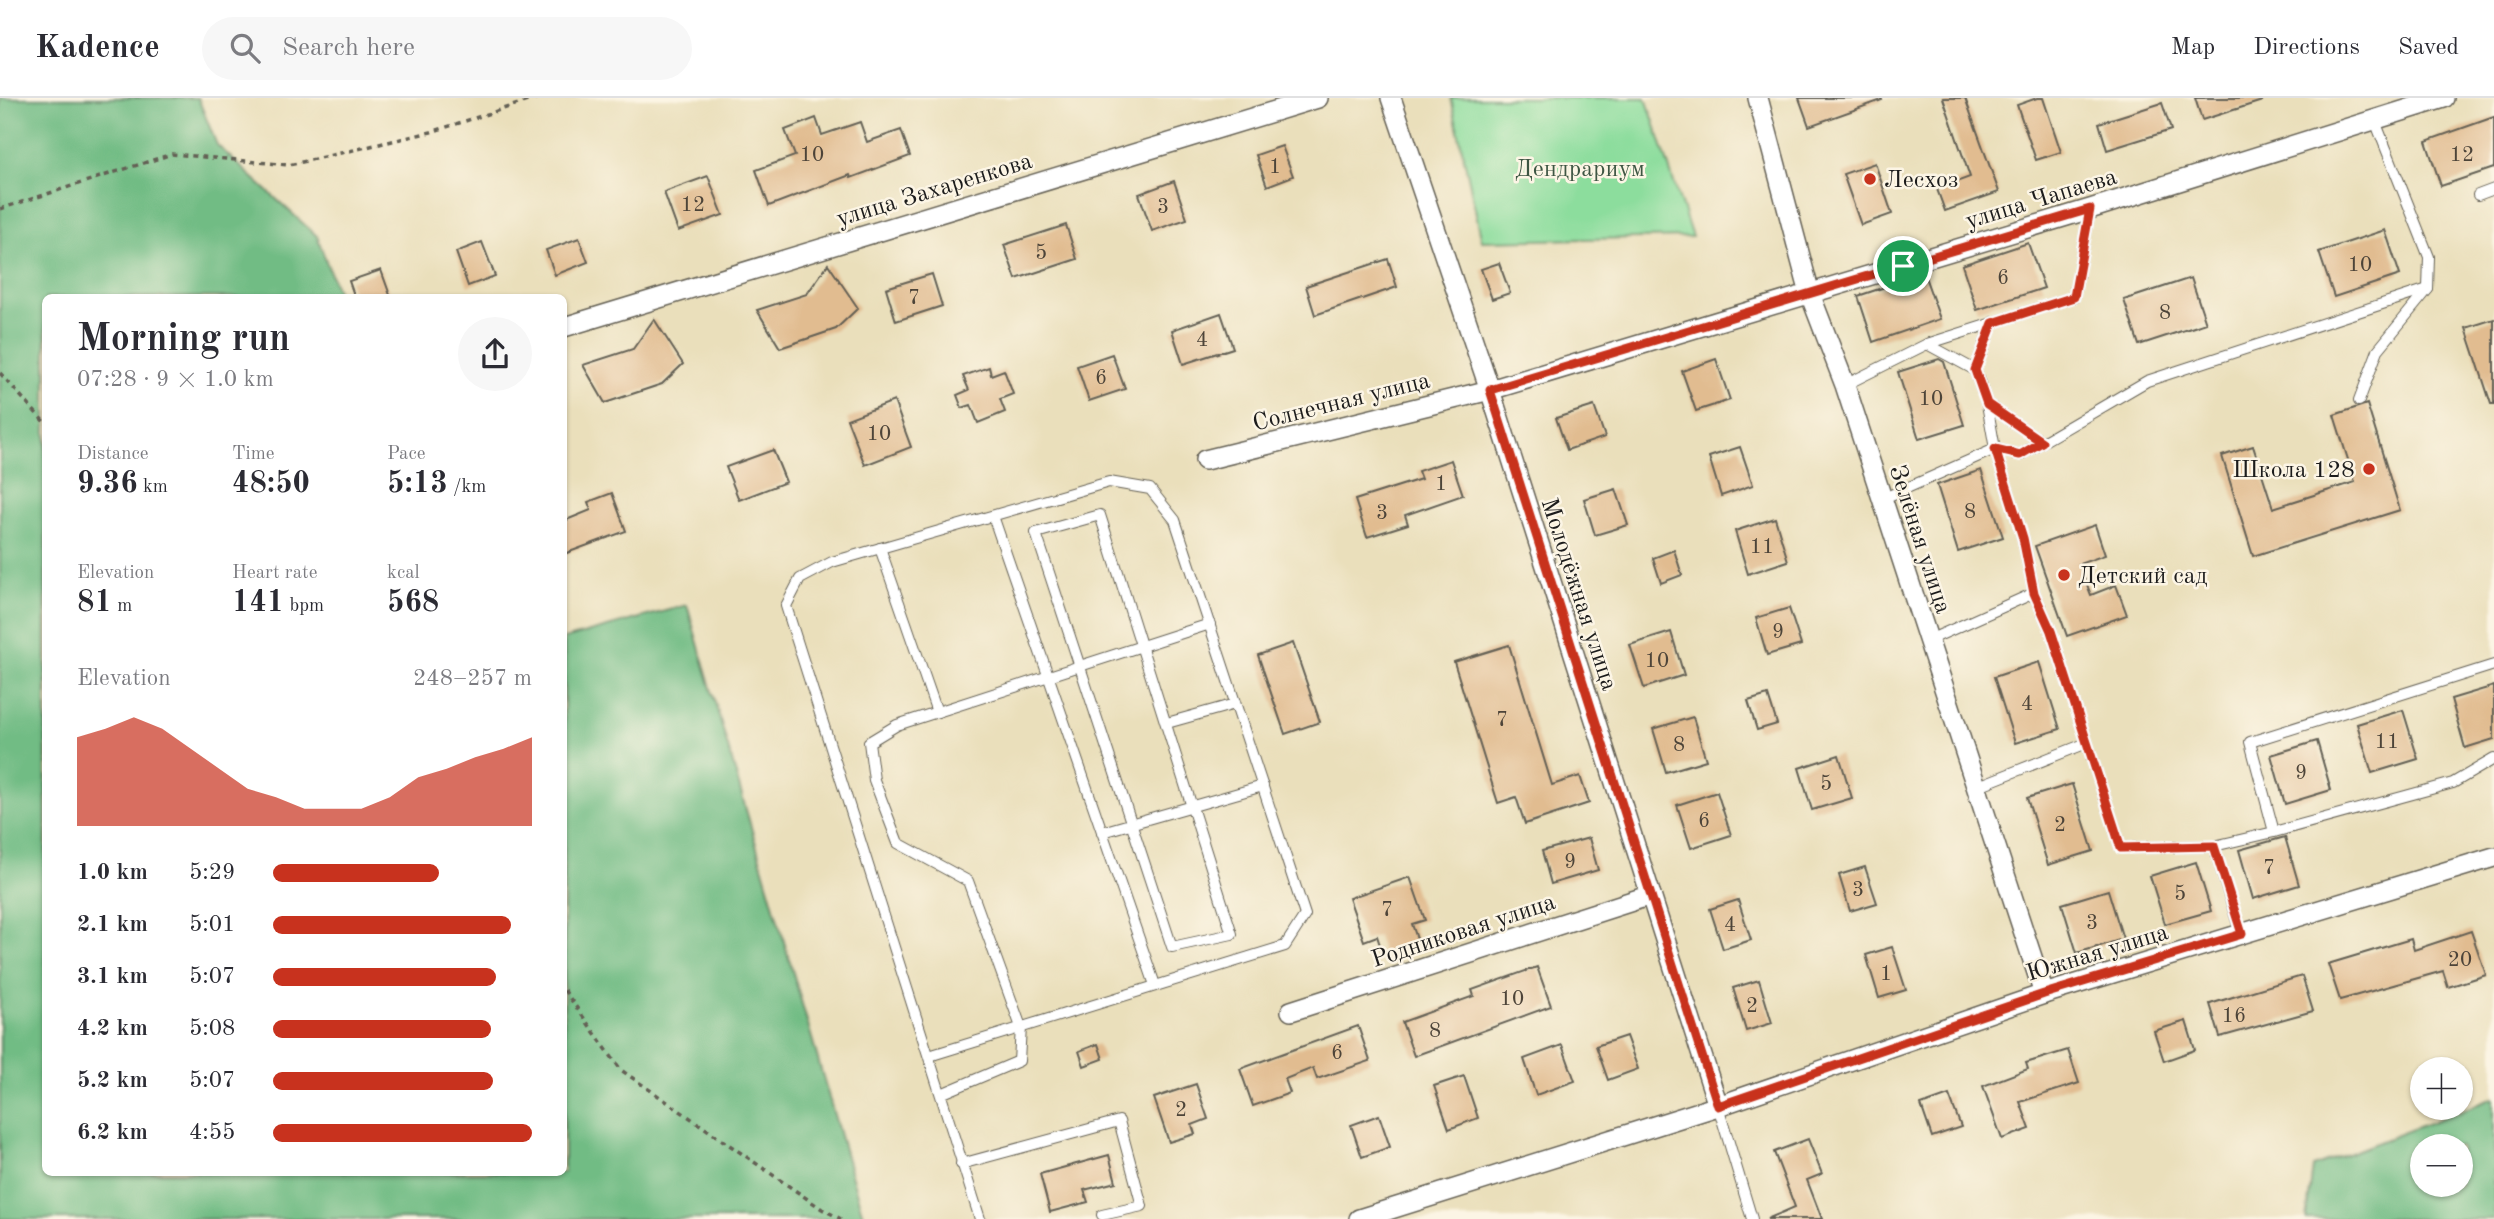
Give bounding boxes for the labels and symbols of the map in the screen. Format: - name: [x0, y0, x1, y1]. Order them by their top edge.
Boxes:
- house number: 10: [800, 145, 824, 166]
- house number: 12: [2450, 145, 2474, 166]
- street label: улица Захаренкова: [834, 150, 1035, 232]
- house number: 1: [1269, 157, 1281, 178]
- park label: Дендрариум: [1515, 158, 1645, 182]
- street label: улица Чапаева: [1963, 165, 2120, 234]
- place label: Лесхоз: [1884, 169, 1958, 193]
- marker: Лесхоз: [1862, 171, 1878, 187]
- house number: 12: [681, 195, 705, 216]
- house number: 3: [1157, 197, 1169, 218]
- pin: [1873, 236, 1933, 296]
- house number: 5: [1035, 243, 1047, 264]
- house number: 10: [2348, 255, 2372, 276]
- house number: 6: [1997, 268, 2009, 289]
- house number: 7: [908, 288, 920, 309]
- house number: 8: [2159, 303, 2171, 324]
- house number: 4: [1196, 330, 1208, 351]
- house number: 6: [1095, 368, 1107, 389]
- street label: Солнечная улица: [1250, 369, 1433, 437]
- house number: 10: [1919, 389, 1943, 410]
- house number: 10: [867, 424, 891, 445]
- place label: Школа 128: [2232, 459, 2355, 483]
- marker: Школа 128: [2361, 461, 2377, 477]
- street label: Зелёная улица: [1884, 462, 1954, 617]
- house number: 1: [1435, 474, 1447, 495]
- street label: Молодёжная улица: [1536, 495, 1621, 694]
- house number: 8: [1964, 502, 1976, 523]
- house number: 3: [1376, 503, 1388, 524]
- house number: 11: [1750, 537, 1774, 558]
- place label: Детский сад: [2078, 565, 2208, 589]
- marker: Детский сад: [2056, 567, 2072, 583]
- house number: 9: [1772, 622, 1784, 643]
- house number: 10: [1645, 651, 1669, 672]
- house number: 4: [2021, 694, 2033, 715]
- house number: 7: [1496, 710, 1508, 731]
- house number: 11: [2375, 732, 2399, 753]
- house number: 8: [1673, 735, 1685, 756]
- house number: 9: [2295, 763, 2307, 784]
- house number: 5: [1820, 774, 1832, 795]
- house number: 6: [1698, 811, 1710, 832]
- house number: 2: [2054, 815, 2066, 836]
- house number: 9: [1564, 852, 1576, 873]
- house number: 7: [2263, 858, 2275, 879]
- house number: 3: [1852, 880, 1864, 901]
- house number: 5: [2174, 884, 2186, 905]
- street label: Родниковая улица: [1369, 891, 1559, 973]
- house number: 7: [1381, 900, 1393, 921]
- house number: 3: [2086, 913, 2098, 934]
- house number: 4: [1724, 915, 1736, 936]
- street label: Южная улица: [2024, 921, 2171, 987]
- house number: 20: [2448, 950, 2472, 971]
- house number: 1: [1880, 964, 1892, 985]
- house number: 10: [1500, 989, 1524, 1010]
- house number: 2: [1746, 996, 1758, 1017]
- house number: 16: [2222, 1006, 2246, 1027]
- house number: 8: [1429, 1021, 1441, 1042]
- house number: 6: [1331, 1043, 1343, 1064]
- house number: 2: [1175, 1100, 1187, 1121]

